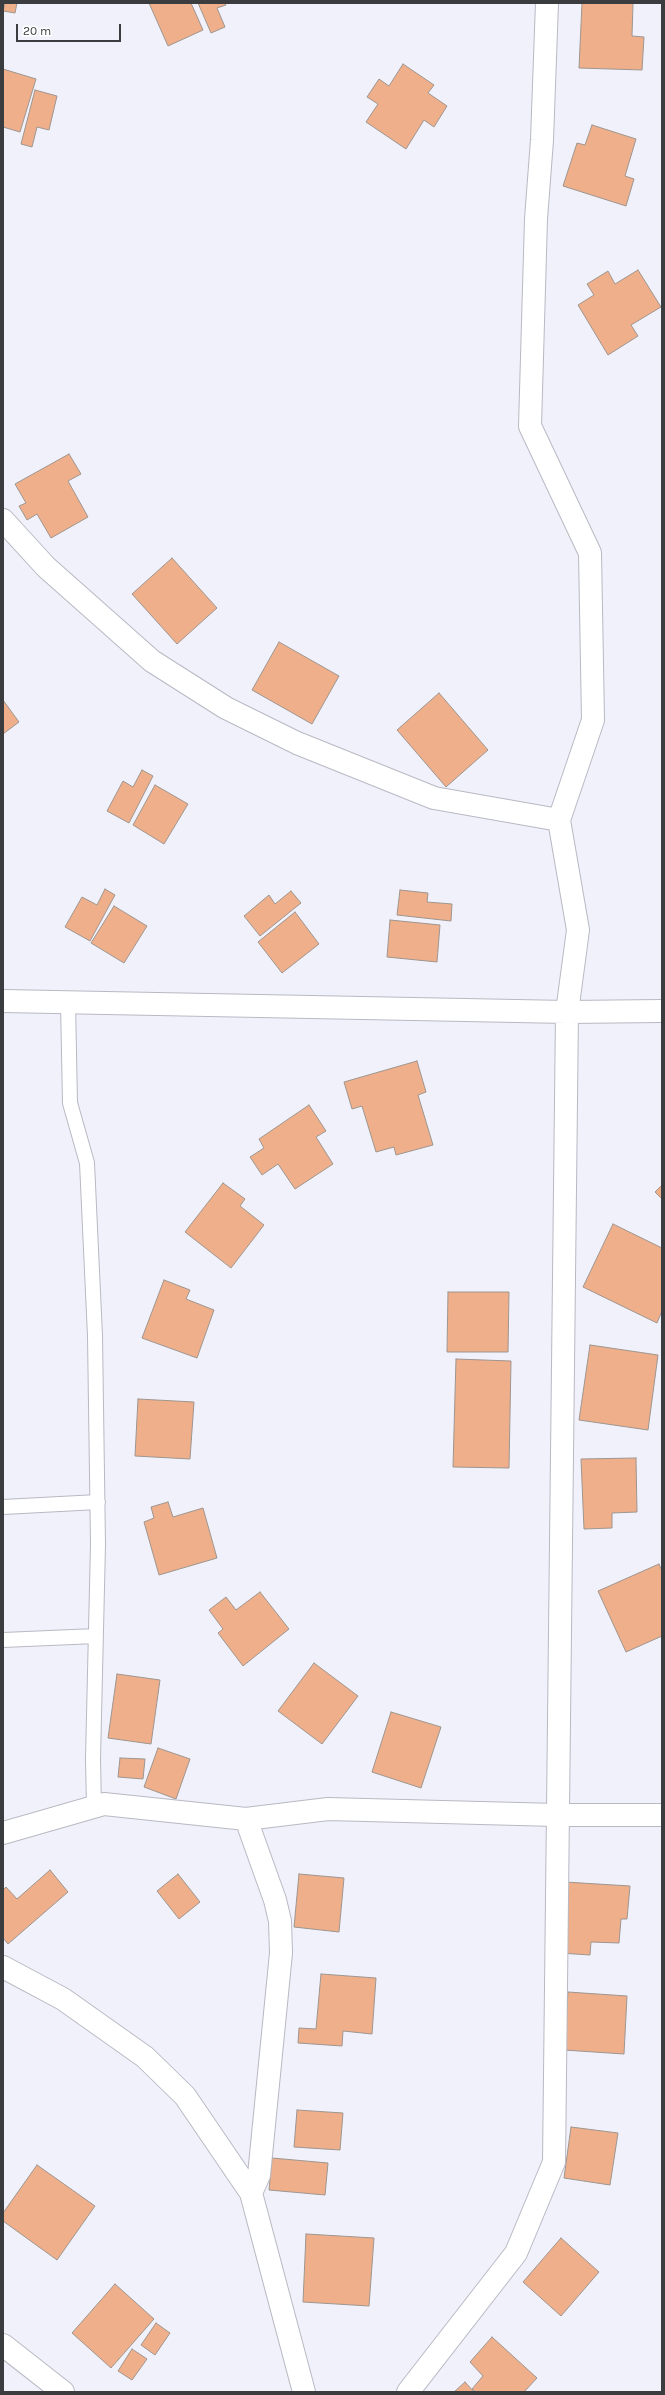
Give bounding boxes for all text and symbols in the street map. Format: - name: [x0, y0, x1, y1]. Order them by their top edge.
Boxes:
- scale bar: [18, 16, 123, 42]
- text: 20 m: [23, 24, 51, 38]

